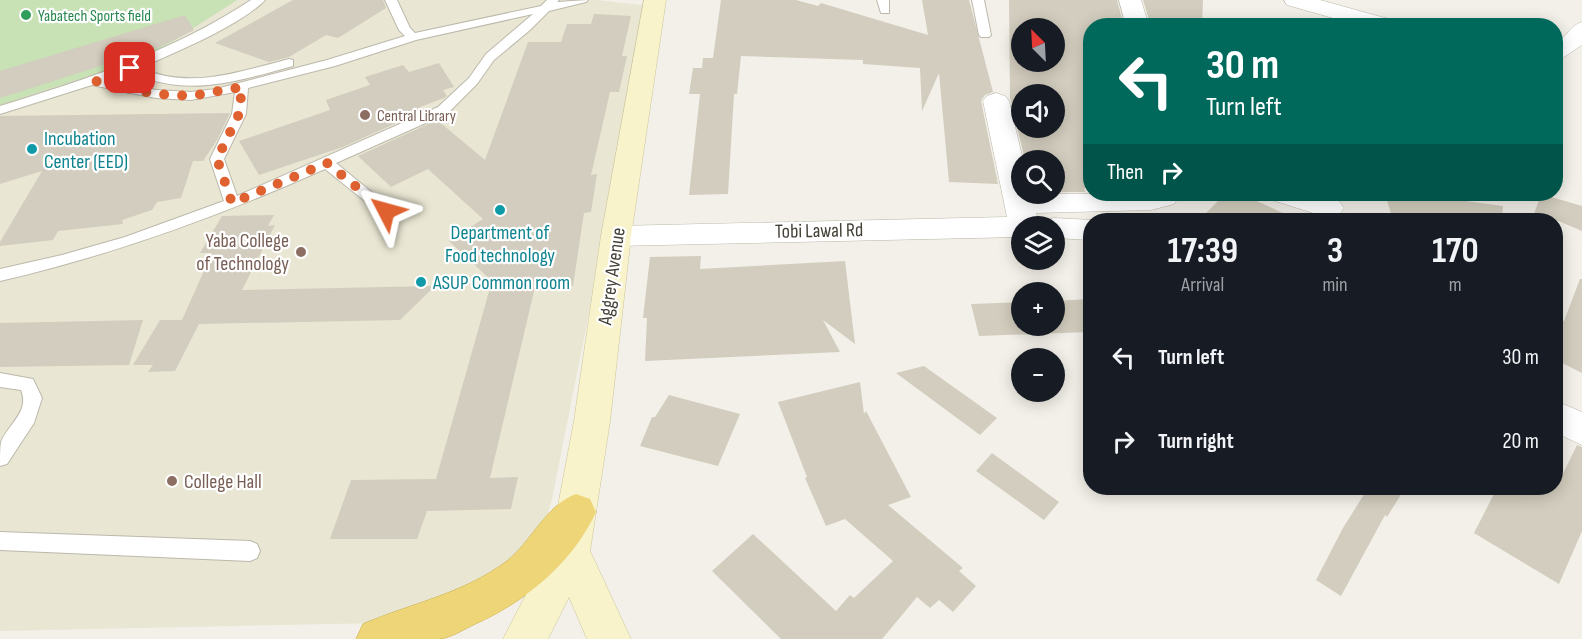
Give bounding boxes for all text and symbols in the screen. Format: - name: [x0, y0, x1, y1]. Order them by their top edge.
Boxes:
- place label: Yabatech Sports field: [38, 7, 151, 26]
- marker: Yabatech Sports field: [19, 8, 33, 22]
- north arrow: [1011, 18, 1065, 72]
- map controls: [1011, 18, 1065, 402]
- text: 30 m: [1206, 40, 1279, 91]
- pin: [104, 42, 155, 93]
- icon: left: [1107, 42, 1185, 120]
- icon: arrive: [113, 51, 146, 84]
- button: sound: [1011, 84, 1065, 138]
- text: Turn left: [1206, 91, 1282, 123]
- place label: Central Library: [377, 107, 456, 126]
- marker: Central Library: [358, 108, 372, 122]
- place label: Incubation Center (EED): [44, 127, 128, 174]
- marker: Incubation Center (EED): [25, 142, 39, 156]
- button: search: [1011, 150, 1065, 204]
- icon: right: [1155, 156, 1188, 189]
- text: Then: [1107, 159, 1143, 186]
- position arrow: [354, 179, 418, 243]
- marker: Department of Food technology: [493, 203, 507, 217]
- button: layers: [1011, 216, 1065, 270]
- street label: Tobi Lawal Rd: [775, 218, 863, 244]
- place label: Department of Food technology: [445, 221, 555, 268]
- street label: Aggrey Avenue: [593, 226, 631, 327]
- place label: Yaba College of Technology: [196, 229, 289, 276]
- text: 17:39: [1167, 230, 1238, 273]
- text: 3: [1327, 230, 1343, 273]
- text: 170: [1432, 230, 1479, 273]
- marker: Yaba College of Technology: [294, 245, 308, 259]
- place label: ASUP Common room: [432, 271, 570, 295]
- text: Arrival: [1181, 273, 1224, 297]
- text: min: [1322, 273, 1348, 297]
- text: m: [1449, 273, 1462, 297]
- marker: ASUP Common room: [414, 275, 428, 289]
- button: +: [1011, 282, 1065, 336]
- icon: left: [1107, 341, 1140, 374]
- text: Turn left: [1158, 344, 1224, 371]
- text: 30 m: [1502, 344, 1539, 371]
- button: −: [1011, 348, 1065, 402]
- icon: right: [1107, 425, 1140, 458]
- text: Turn right: [1158, 428, 1234, 455]
- text: 20 m: [1503, 428, 1539, 455]
- place label: College Hall: [184, 470, 262, 494]
- marker: College Hall: [165, 474, 179, 488]

